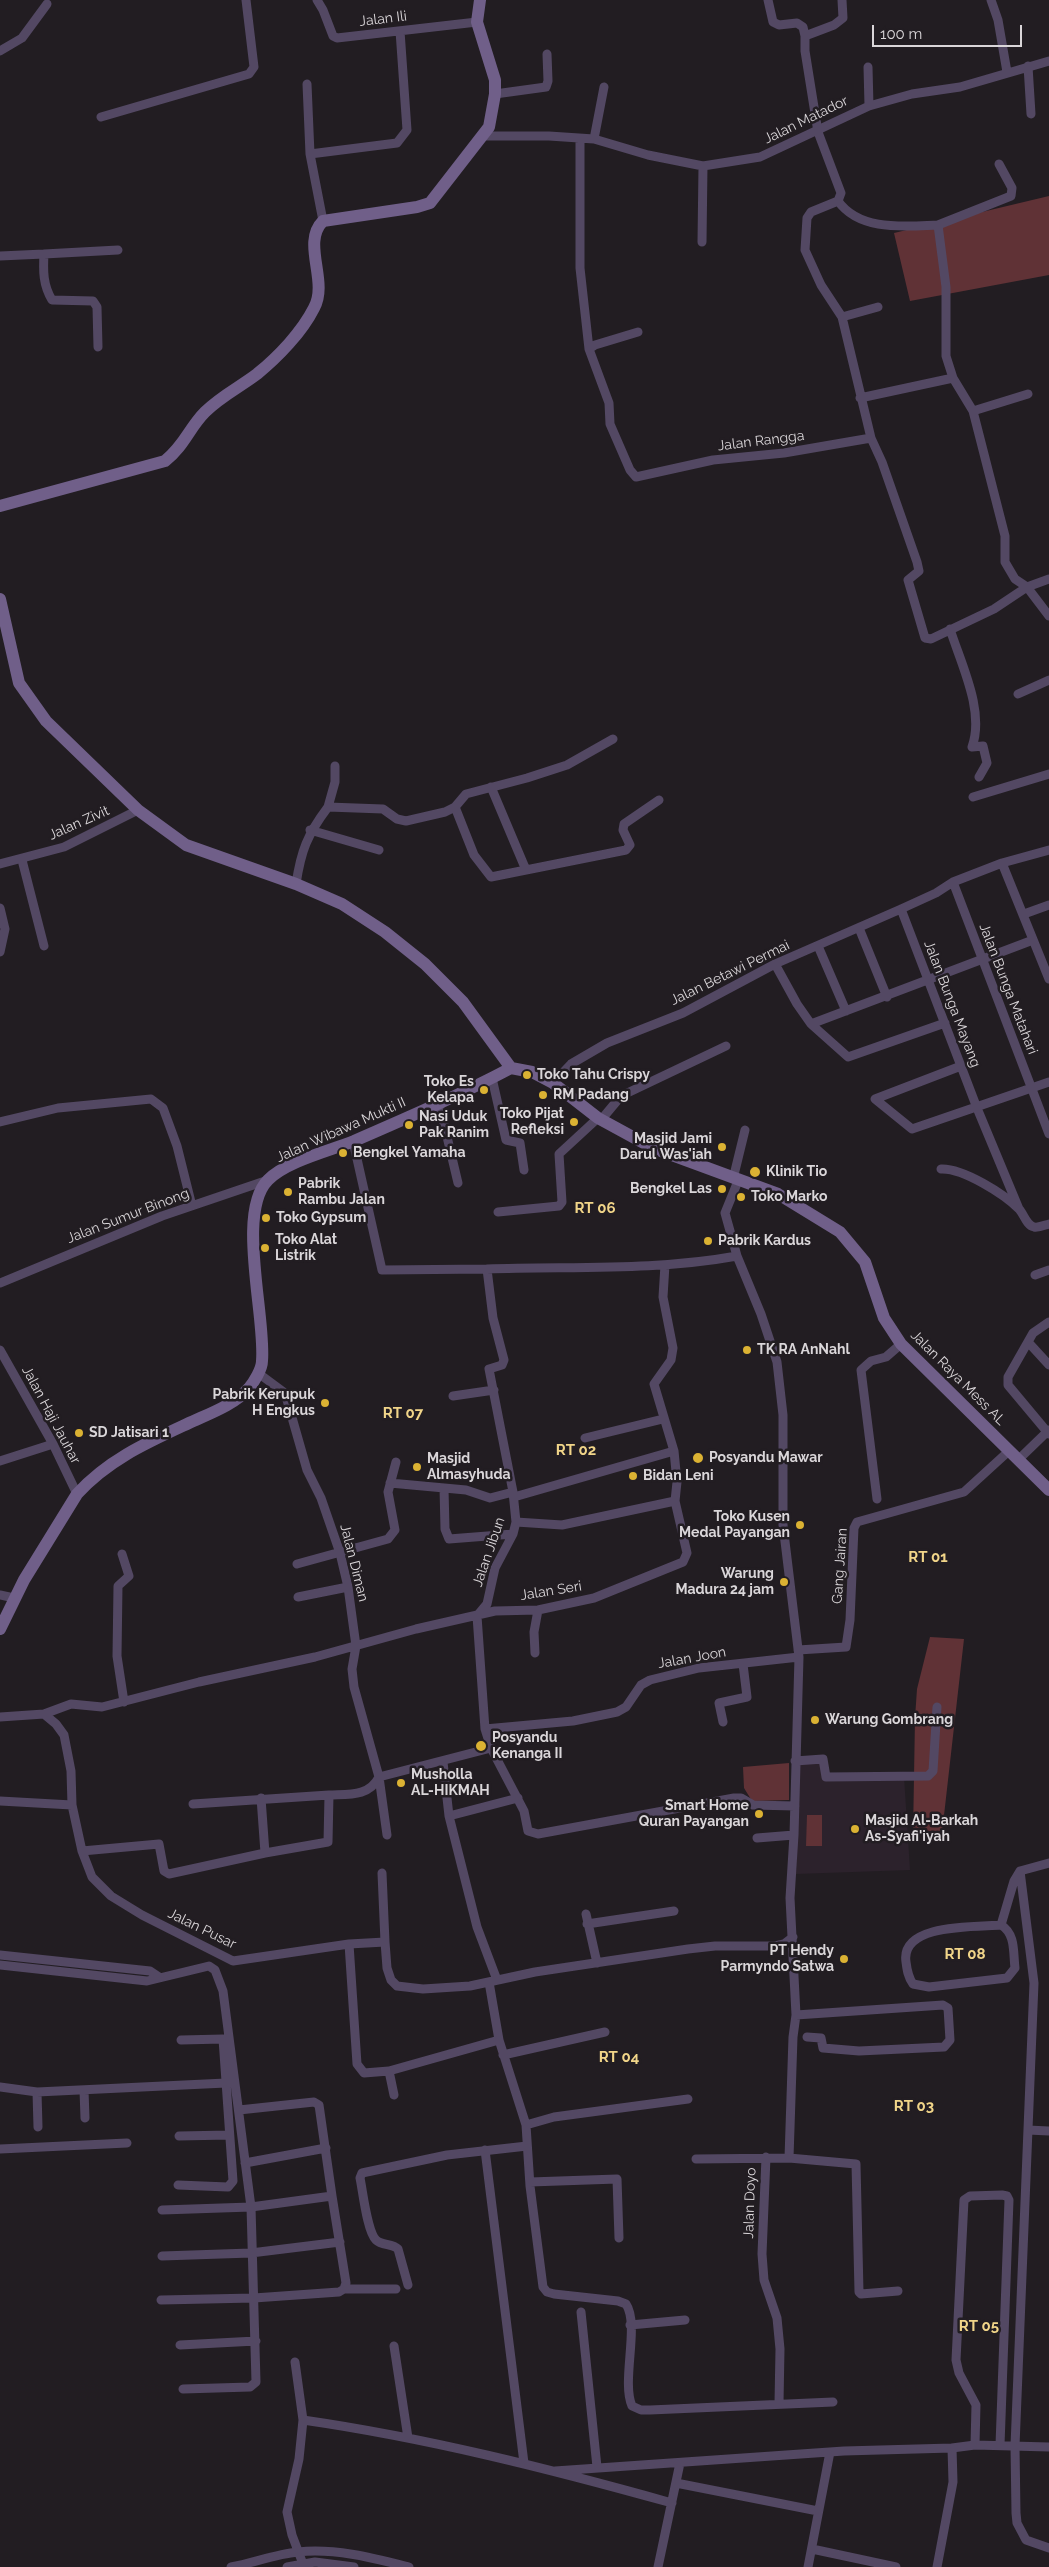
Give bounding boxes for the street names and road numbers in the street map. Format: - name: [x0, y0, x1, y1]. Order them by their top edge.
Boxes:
- street label: Jalan Ili: [358, 8, 408, 30]
- street label: Jalan Matador: [761, 92, 851, 148]
- street label: Jalan Rangga: [717, 427, 805, 455]
- street label: Jalan Zivit: [46, 802, 112, 844]
- street label: Jalan Bunga Matahari: [975, 921, 1041, 1057]
- street label: Jalan Betawi Permai: [668, 937, 792, 1009]
- street label: Jalan Bunga Mayang: [920, 938, 984, 1070]
- street label: Jalan Wibawa Mukti II: [274, 1094, 408, 1166]
- street label: Jalan Sumur Binong: [65, 1185, 191, 1247]
- street label: Jalan Raya Mess AL: [907, 1327, 1009, 1429]
- street label: Jalan Haji Jauhar: [18, 1363, 84, 1467]
- street label: Jalan Jibun: [469, 1515, 509, 1589]
- street label: Jalan Diman: [336, 1523, 372, 1603]
- street label: Gang Jairan: [829, 1527, 851, 1605]
- street label: Jalan Seri: [519, 1578, 583, 1604]
- street label: Jalan Joon: [657, 1644, 727, 1672]
- street label: Jalan Pusar: [165, 1905, 239, 1953]
- street label: Jalan Doyo: [740, 2167, 760, 2239]

